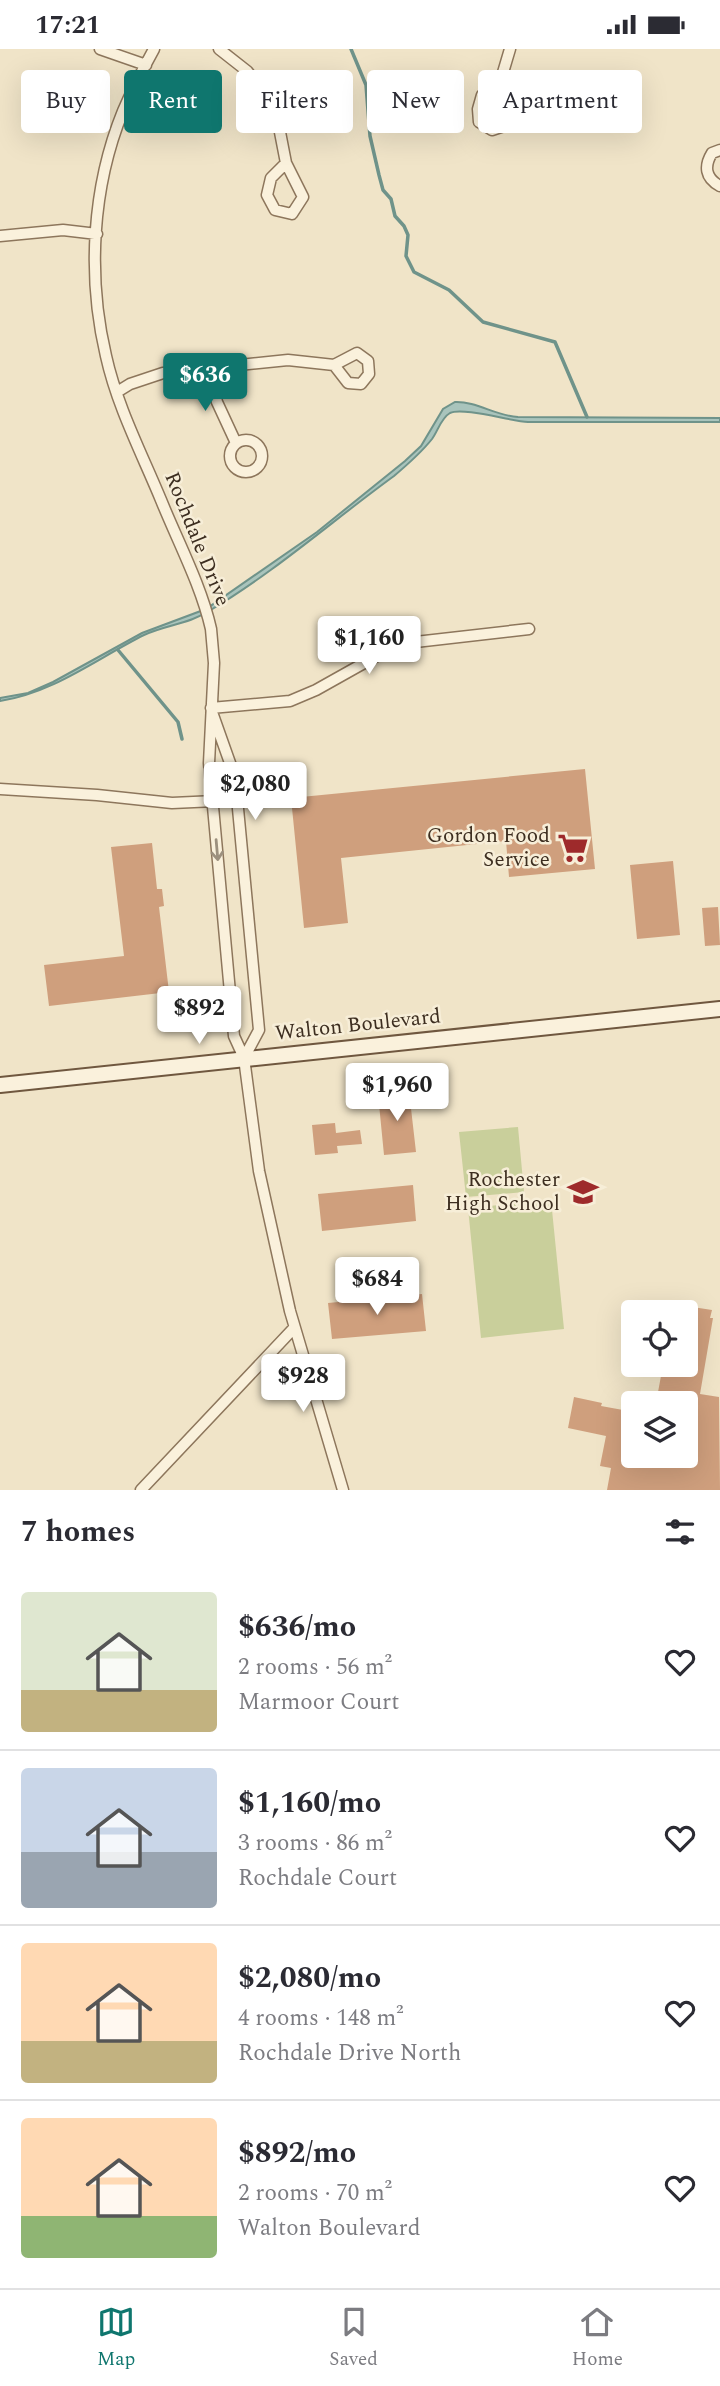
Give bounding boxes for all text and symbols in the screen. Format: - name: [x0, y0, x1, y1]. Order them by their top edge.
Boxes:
- text: 17:21: [35, 5, 100, 45]
- chip: Buy: [21, 70, 110, 133]
- chip: Rent: [124, 70, 222, 133]
- chip: Filters: [236, 70, 353, 133]
- chip: New: [367, 70, 464, 133]
- chip: Apartment: [478, 70, 642, 133]
- pin: $636: [164, 353, 246, 413]
- text: $636: [179, 358, 231, 393]
- street label: Rochdale Drive: [155, 467, 239, 611]
- pin: $1,160: [312, 617, 426, 676]
- text: $1,160: [334, 621, 404, 656]
- pin: $2,080: [198, 763, 312, 822]
- text: $2,080: [220, 767, 290, 802]
- place label: Gordon Food Service: [427, 820, 550, 876]
- supermarket icon: Gordon Food Service: [556, 831, 590, 865]
- one-way arrow: [211, 838, 224, 860]
- pin: $892: [158, 986, 240, 1046]
- text: $892: [173, 991, 225, 1026]
- street label: Walton Boulevard: [273, 1000, 443, 1050]
- pin: $1,960: [340, 1063, 454, 1123]
- text: $1,960: [362, 1068, 432, 1103]
- place label: Rochester High School: [445, 1164, 560, 1220]
- school or university icon: Rochester High School: [566, 1175, 600, 1209]
- pin: $684: [336, 1257, 418, 1317]
- text: $684: [351, 1262, 403, 1297]
- map controls: [621, 1300, 698, 1468]
- button: locate: [621, 1300, 698, 1377]
- pin: $928: [262, 1355, 344, 1414]
- text: $928: [277, 1359, 329, 1394]
- button: layers: [621, 1391, 698, 1468]
- text: 7 homes: [21, 1509, 135, 1555]
- icon: filters: [661, 1513, 699, 1551]
- text: $636/mo: [238, 1604, 356, 1650]
- icon: home: [77, 1620, 161, 1704]
- icon: heart: [661, 1643, 699, 1681]
- text: 2 rooms · 56 m²: [238, 1650, 392, 1685]
- text: Marmoor Court: [238, 1685, 399, 1720]
- text: $1,160/mo: [238, 1780, 381, 1826]
- icon: home: [77, 1796, 161, 1880]
- icon: heart: [661, 1819, 699, 1857]
- text: 3 rooms · 86 m²: [238, 1826, 392, 1861]
- text: Rochdale Court: [238, 1861, 397, 1896]
- text: $2,080/mo: [238, 1955, 381, 2001]
- icon: home: [77, 1971, 161, 2055]
- icon: heart: [661, 1994, 699, 2032]
- text: 4 rooms · 148 m²: [238, 2001, 404, 2036]
- text: Rochdale Drive North: [238, 2036, 461, 2071]
- text: $892/mo: [238, 2130, 356, 2176]
- icon: home: [77, 2146, 161, 2230]
- icon: heart: [661, 2169, 699, 2207]
- text: 2 rooms · 70 m²: [238, 2176, 392, 2211]
- text: Walton Boulevard: [238, 2211, 421, 2246]
- tab: Map: [97, 2303, 135, 2374]
- tab: Saved: [329, 2303, 378, 2374]
- tab: Home: [572, 2303, 623, 2374]

